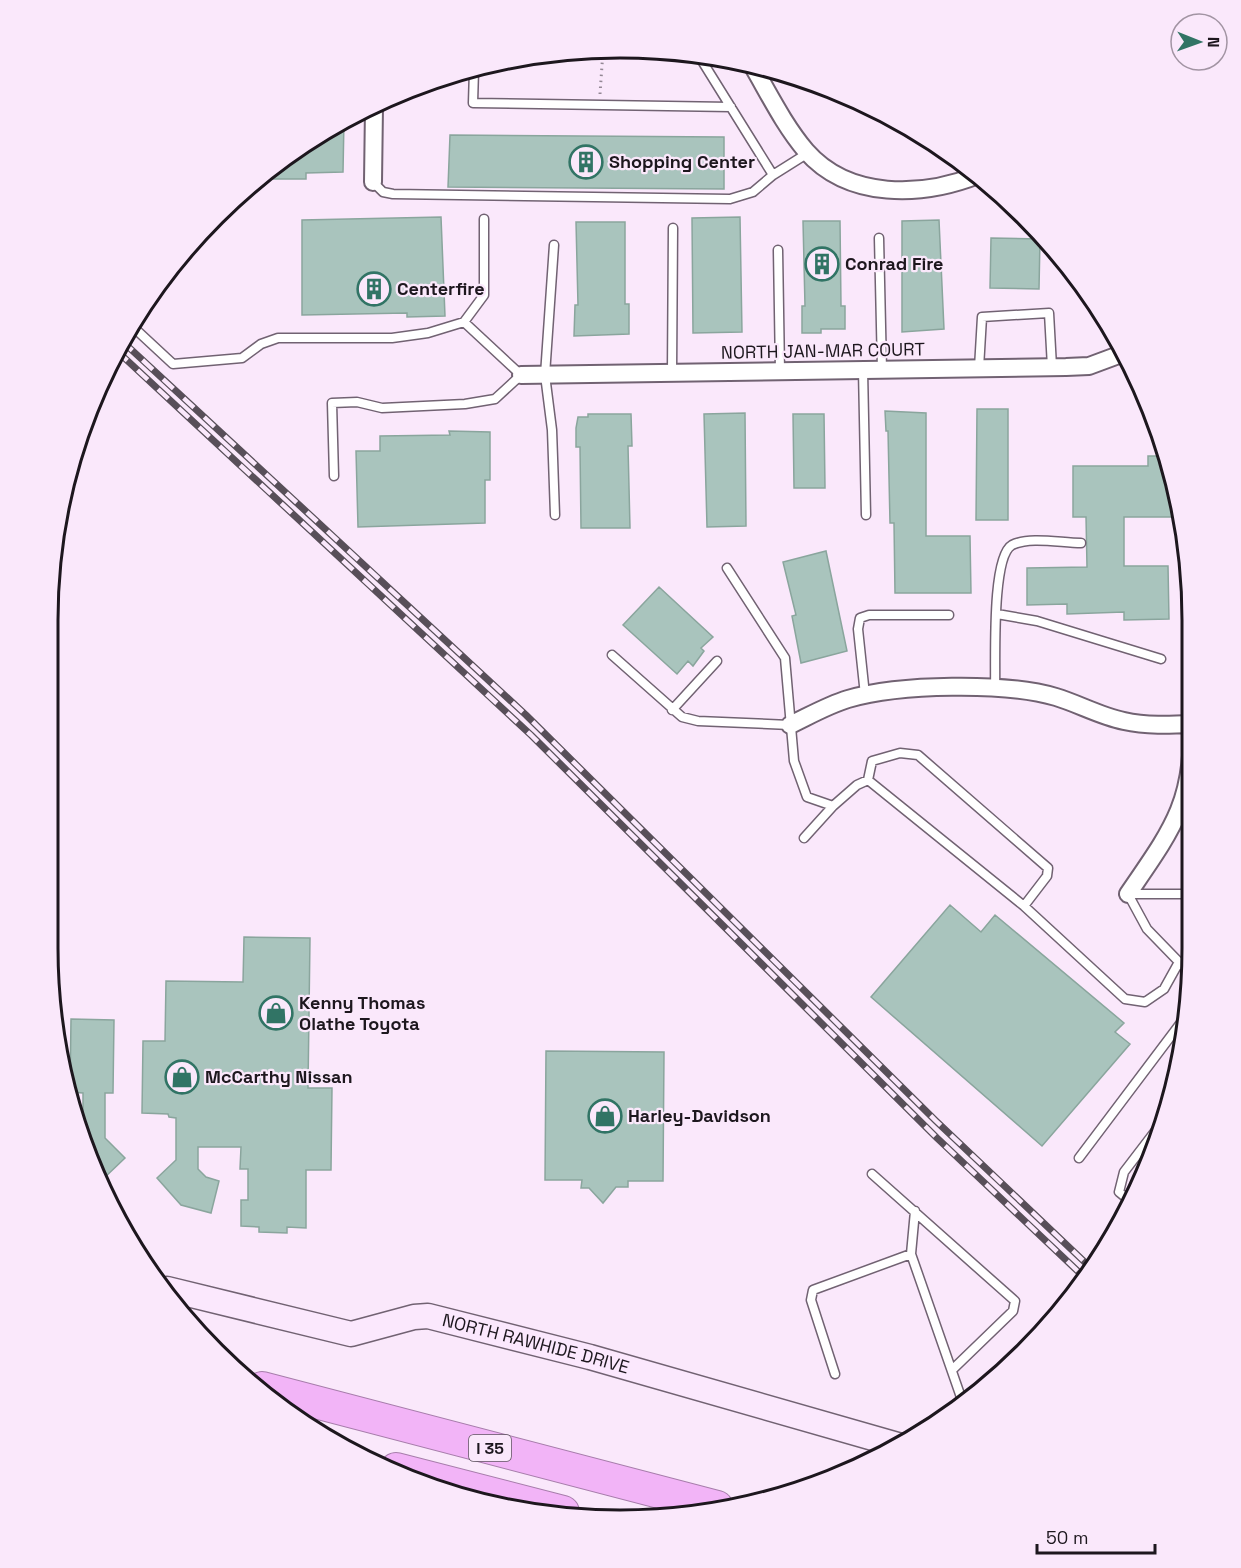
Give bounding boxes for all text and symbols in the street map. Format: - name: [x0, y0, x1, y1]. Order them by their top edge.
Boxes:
- north arrow: [1169, 12, 1229, 72]
- text: N: [1203, 37, 1224, 48]
- building icon: Shopping Center: [568, 144, 604, 180]
- place label: Shopping Center: [609, 150, 755, 173]
- building icon: Conrad Fire: [804, 246, 840, 282]
- place label: Conrad Fire: [845, 252, 943, 275]
- building icon: Centerfire: [356, 271, 392, 307]
- place label: Centerfire: [397, 277, 485, 300]
- street label: NORTH JAN-MAR COURT: [721, 337, 926, 364]
- place label: Kenny Thomas Olathe Toyota: [299, 991, 425, 1035]
- shop icon: Kenny Thomas Olathe Toyota: [258, 995, 294, 1031]
- shop icon: McCarthy Nissan: [164, 1059, 200, 1095]
- place label: McCarthy Nissan: [205, 1065, 353, 1088]
- shop icon: Harley-Davidson: [587, 1098, 623, 1134]
- place label: Harley-Davidson: [628, 1104, 771, 1127]
- street label: NORTH RAWHIDE DRIVE: [440, 1308, 632, 1379]
- road number: I 35: [469, 1435, 511, 1461]
- scale bar: [1037, 1517, 1156, 1555]
- text: 50 m: [1046, 1526, 1088, 1549]

